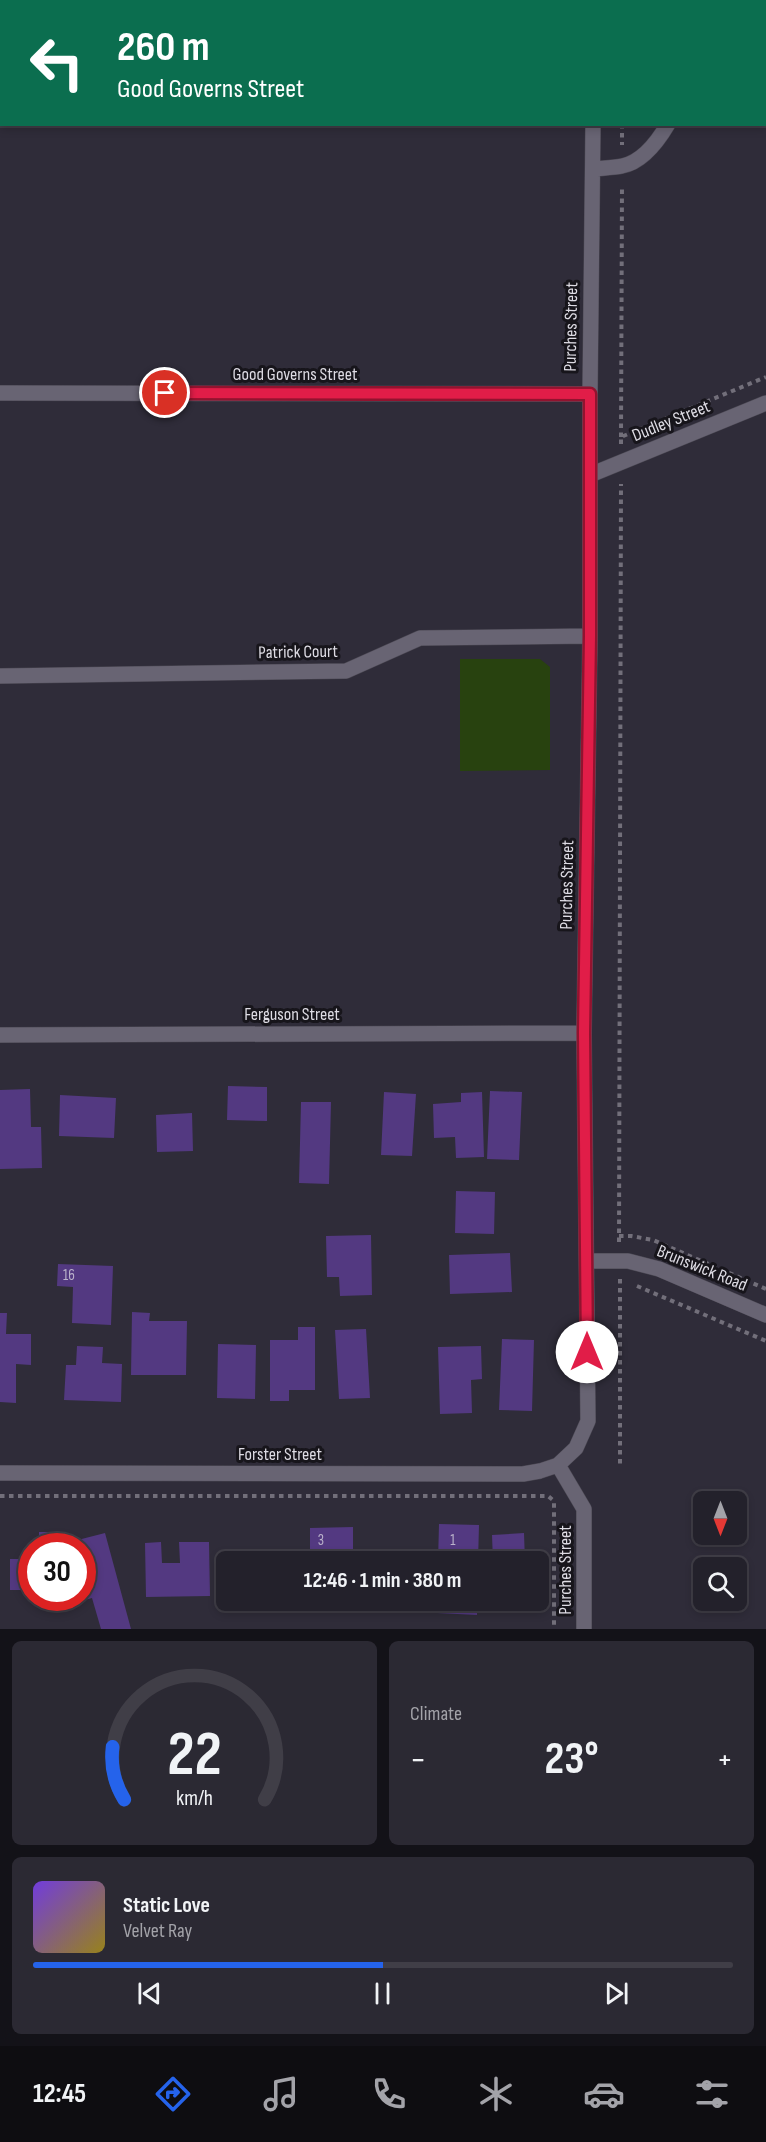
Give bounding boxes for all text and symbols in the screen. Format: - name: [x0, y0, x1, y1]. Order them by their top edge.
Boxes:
- text: 260 m: [117, 22, 210, 73]
- icon: left: [18, 24, 96, 102]
- text: Good Governs Street: [117, 73, 304, 105]
- street label: Purches Street: [560, 282, 582, 372]
- street label: Good Governs Street: [233, 364, 358, 385]
- pin: [139, 367, 190, 418]
- icon: arrive: [148, 376, 181, 409]
- street label: Dudley Street: [629, 396, 713, 446]
- street label: Patrick Court: [258, 641, 339, 663]
- street label: Purches Street: [556, 840, 578, 930]
- street label: Ferguson Street: [244, 1004, 340, 1025]
- street label: Brunswick Road: [654, 1240, 750, 1296]
- house number: 16: [63, 1266, 75, 1285]
- position arrow: [555, 1320, 619, 1384]
- street label: Forster Street: [238, 1444, 322, 1465]
- north arrow: [693, 1491, 747, 1545]
- map controls: [693, 1491, 747, 1611]
- street label: Purches Street: [555, 1525, 576, 1615]
- house number: 3: [318, 1531, 324, 1550]
- house number: 1: [450, 1531, 456, 1550]
- speed limit sign: 30: [18, 1533, 96, 1611]
- button: search: [693, 1557, 747, 1611]
- text: 12:46 · 1 min · 380 m: [304, 1567, 461, 1594]
- text: Climate: [410, 1702, 462, 1726]
- text: 22: [167, 1718, 222, 1793]
- text: 23°: [544, 1732, 599, 1787]
- text: −: [410, 1740, 426, 1780]
- text: +: [717, 1740, 733, 1780]
- text: km/h: [176, 1786, 213, 1811]
- text: Static Love: [123, 1892, 210, 1919]
- text: Velvet Ray: [123, 1919, 192, 1943]
- icon: previous: [133, 1977, 166, 2010]
- icon: pause: [366, 1977, 399, 2010]
- icon: next: [600, 1977, 633, 2010]
- icon: directions: [152, 2073, 194, 2115]
- icon: music: [260, 2073, 302, 2115]
- icon: phone: [368, 2073, 410, 2115]
- icon: climate: [475, 2073, 517, 2115]
- icon: car: [583, 2073, 625, 2115]
- icon: filters: [691, 2073, 733, 2115]
- text: 12:45: [33, 2078, 86, 2110]

